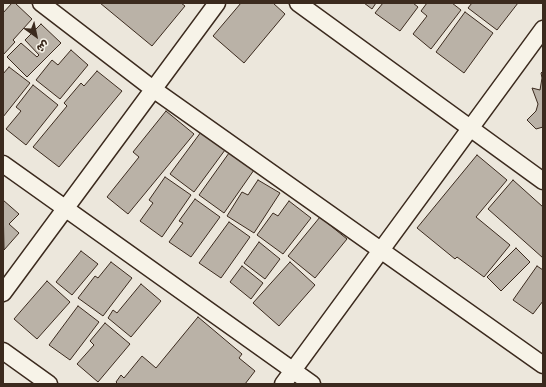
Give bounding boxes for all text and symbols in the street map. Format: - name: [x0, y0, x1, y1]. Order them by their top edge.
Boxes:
- north arrow: [16, 16, 56, 56]
- text: ش: [34, 38, 51, 55]

